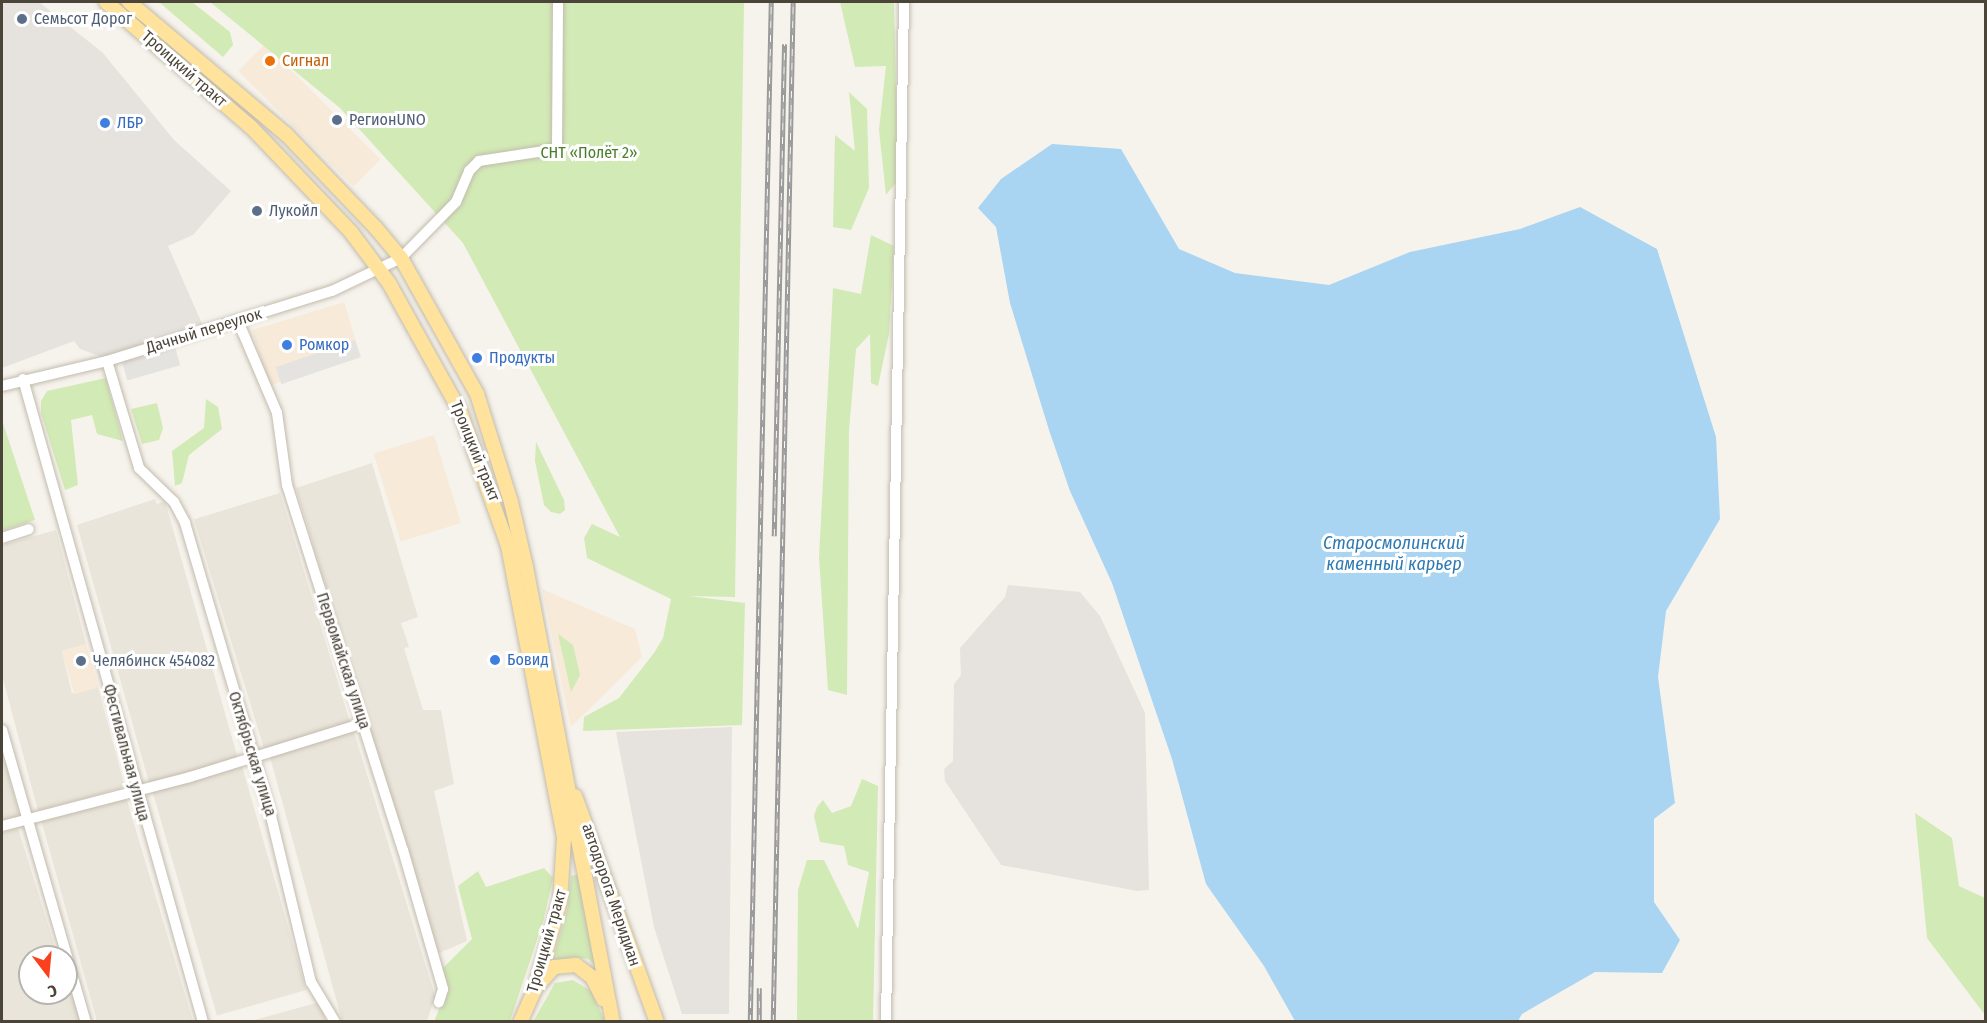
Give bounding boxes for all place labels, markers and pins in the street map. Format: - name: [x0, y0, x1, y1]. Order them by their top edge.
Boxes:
- place label: Семьсот Дорог: [34, 9, 132, 29]
- marker: Семьсот Дорог: [15, 12, 29, 26]
- place label: Сигнал: [282, 51, 329, 71]
- marker: Сигнал: [263, 54, 277, 68]
- place label: РегионUNO: [349, 110, 426, 130]
- place label: ЛБР: [117, 113, 143, 133]
- marker: РегионUNO: [330, 113, 344, 127]
- marker: ЛБР: [98, 116, 112, 130]
- place label: Лукойл: [269, 201, 318, 221]
- marker: Лукойл: [250, 204, 264, 218]
- place label: Ромкор: [299, 335, 349, 355]
- marker: Ромкор: [280, 338, 294, 352]
- place label: Продукты: [489, 348, 555, 368]
- marker: Продукты: [470, 351, 484, 365]
- place label: Бовид: [507, 650, 549, 670]
- place label: Челябинск 454082: [93, 651, 215, 671]
- marker: Бовид: [488, 653, 502, 667]
- marker: Челябинск 454082: [74, 654, 88, 668]

